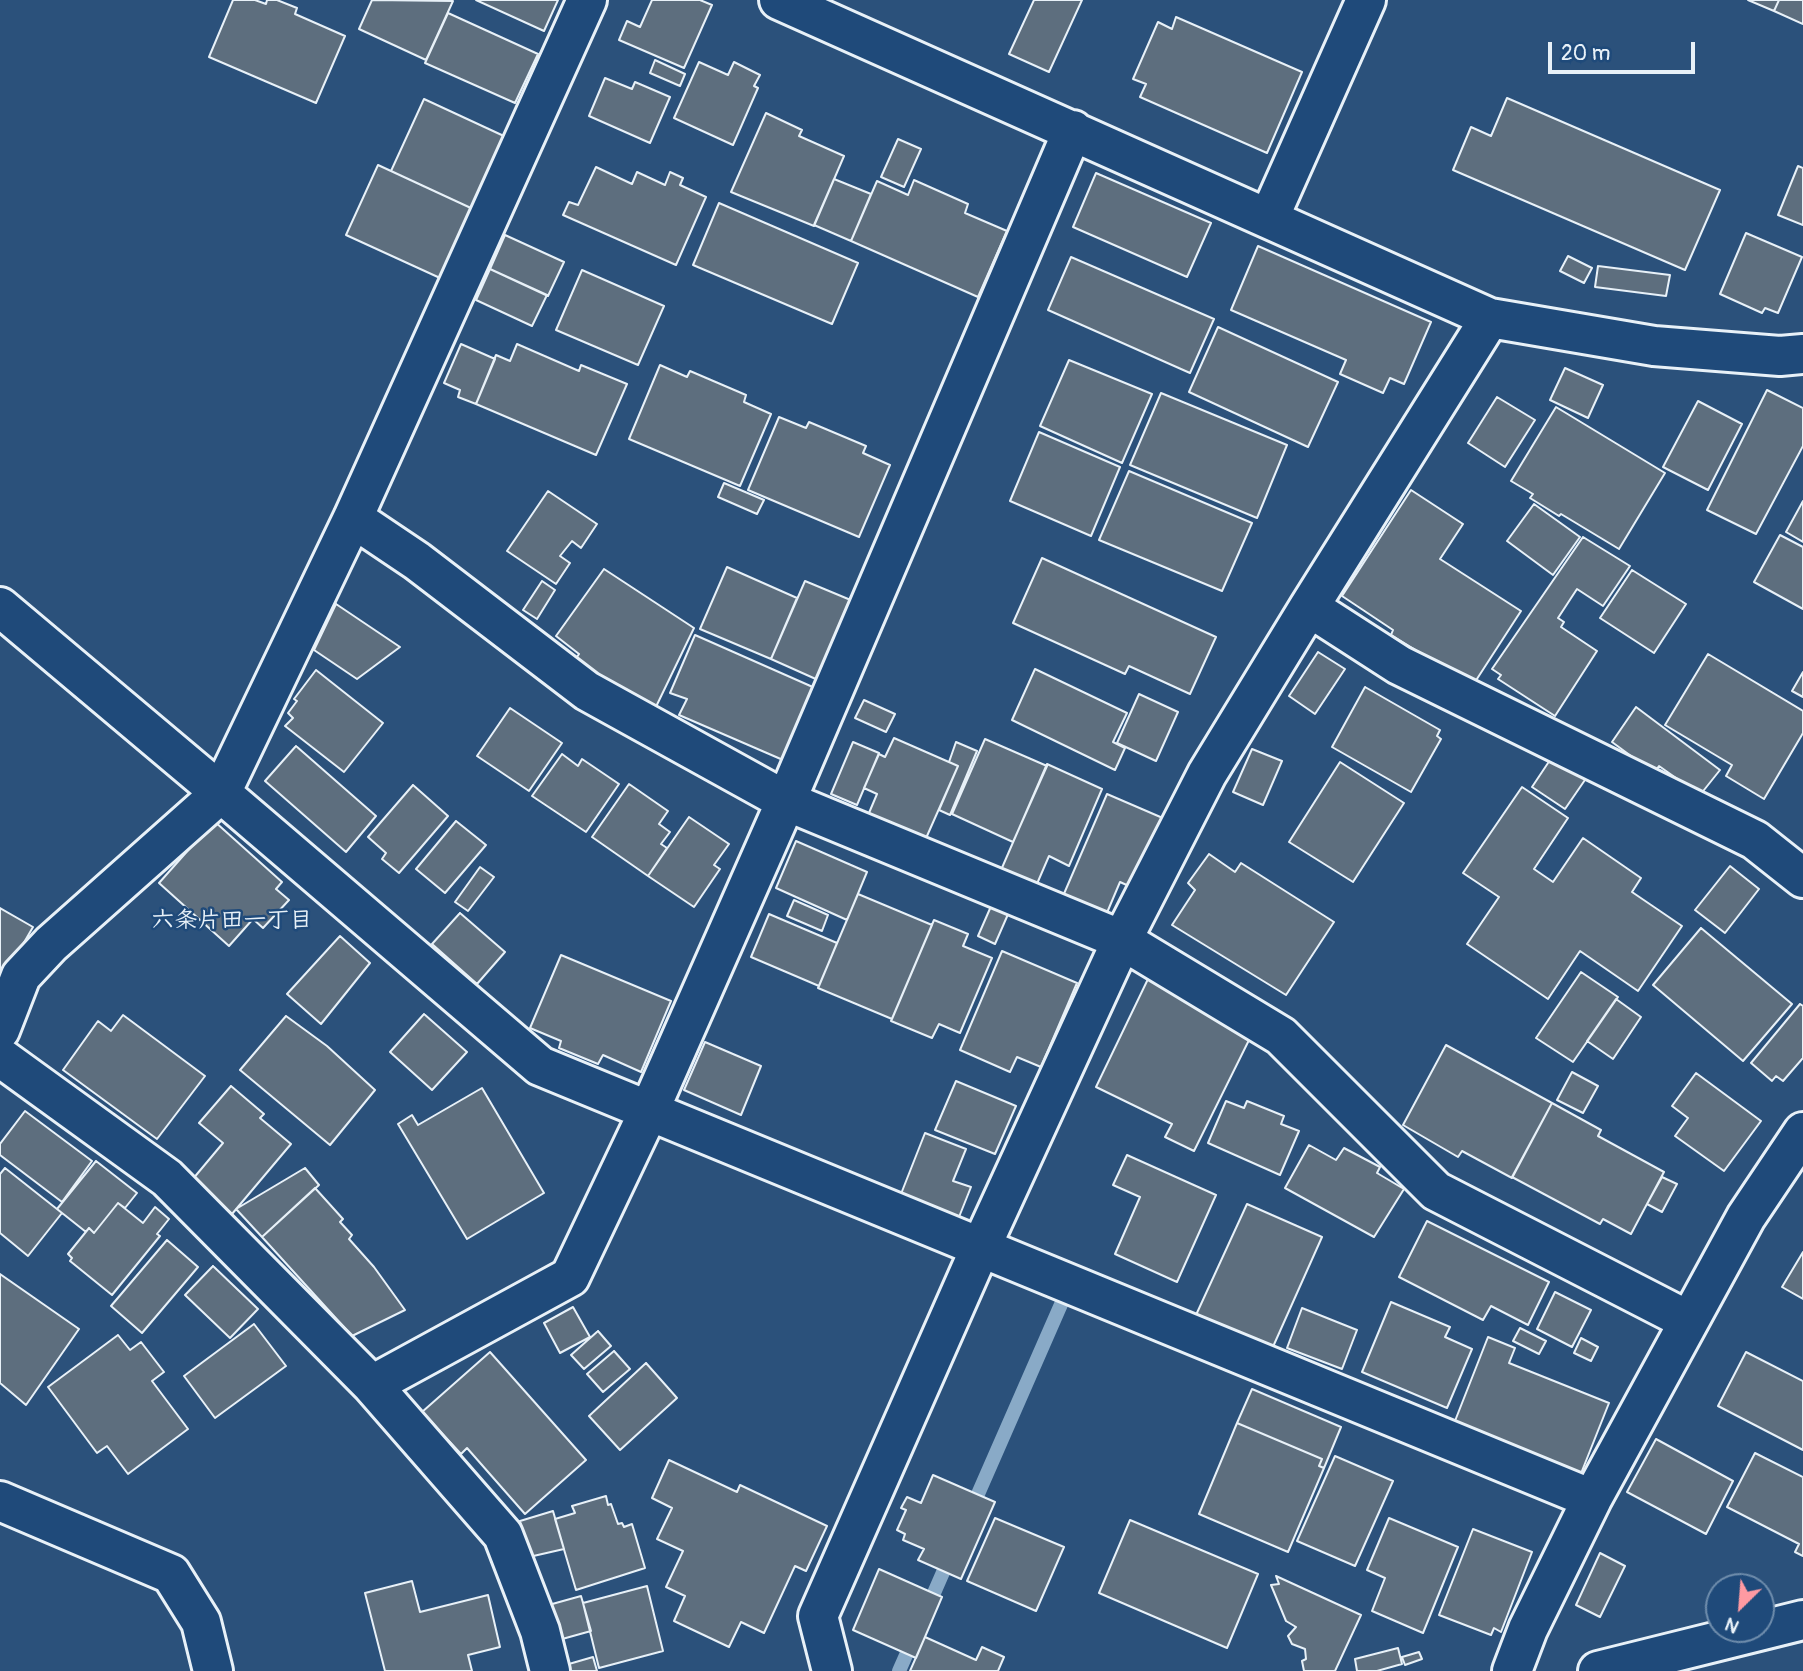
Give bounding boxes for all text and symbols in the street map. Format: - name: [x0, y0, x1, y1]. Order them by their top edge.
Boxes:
- scale bar: [1551, 28, 1698, 72]
- text: 20 m: [1561, 40, 1610, 67]
- district label: 六条片田一丁目: [152, 907, 312, 935]
- north arrow: [1705, 1573, 1775, 1643]
- text: N: [1721, 1612, 1743, 1639]

